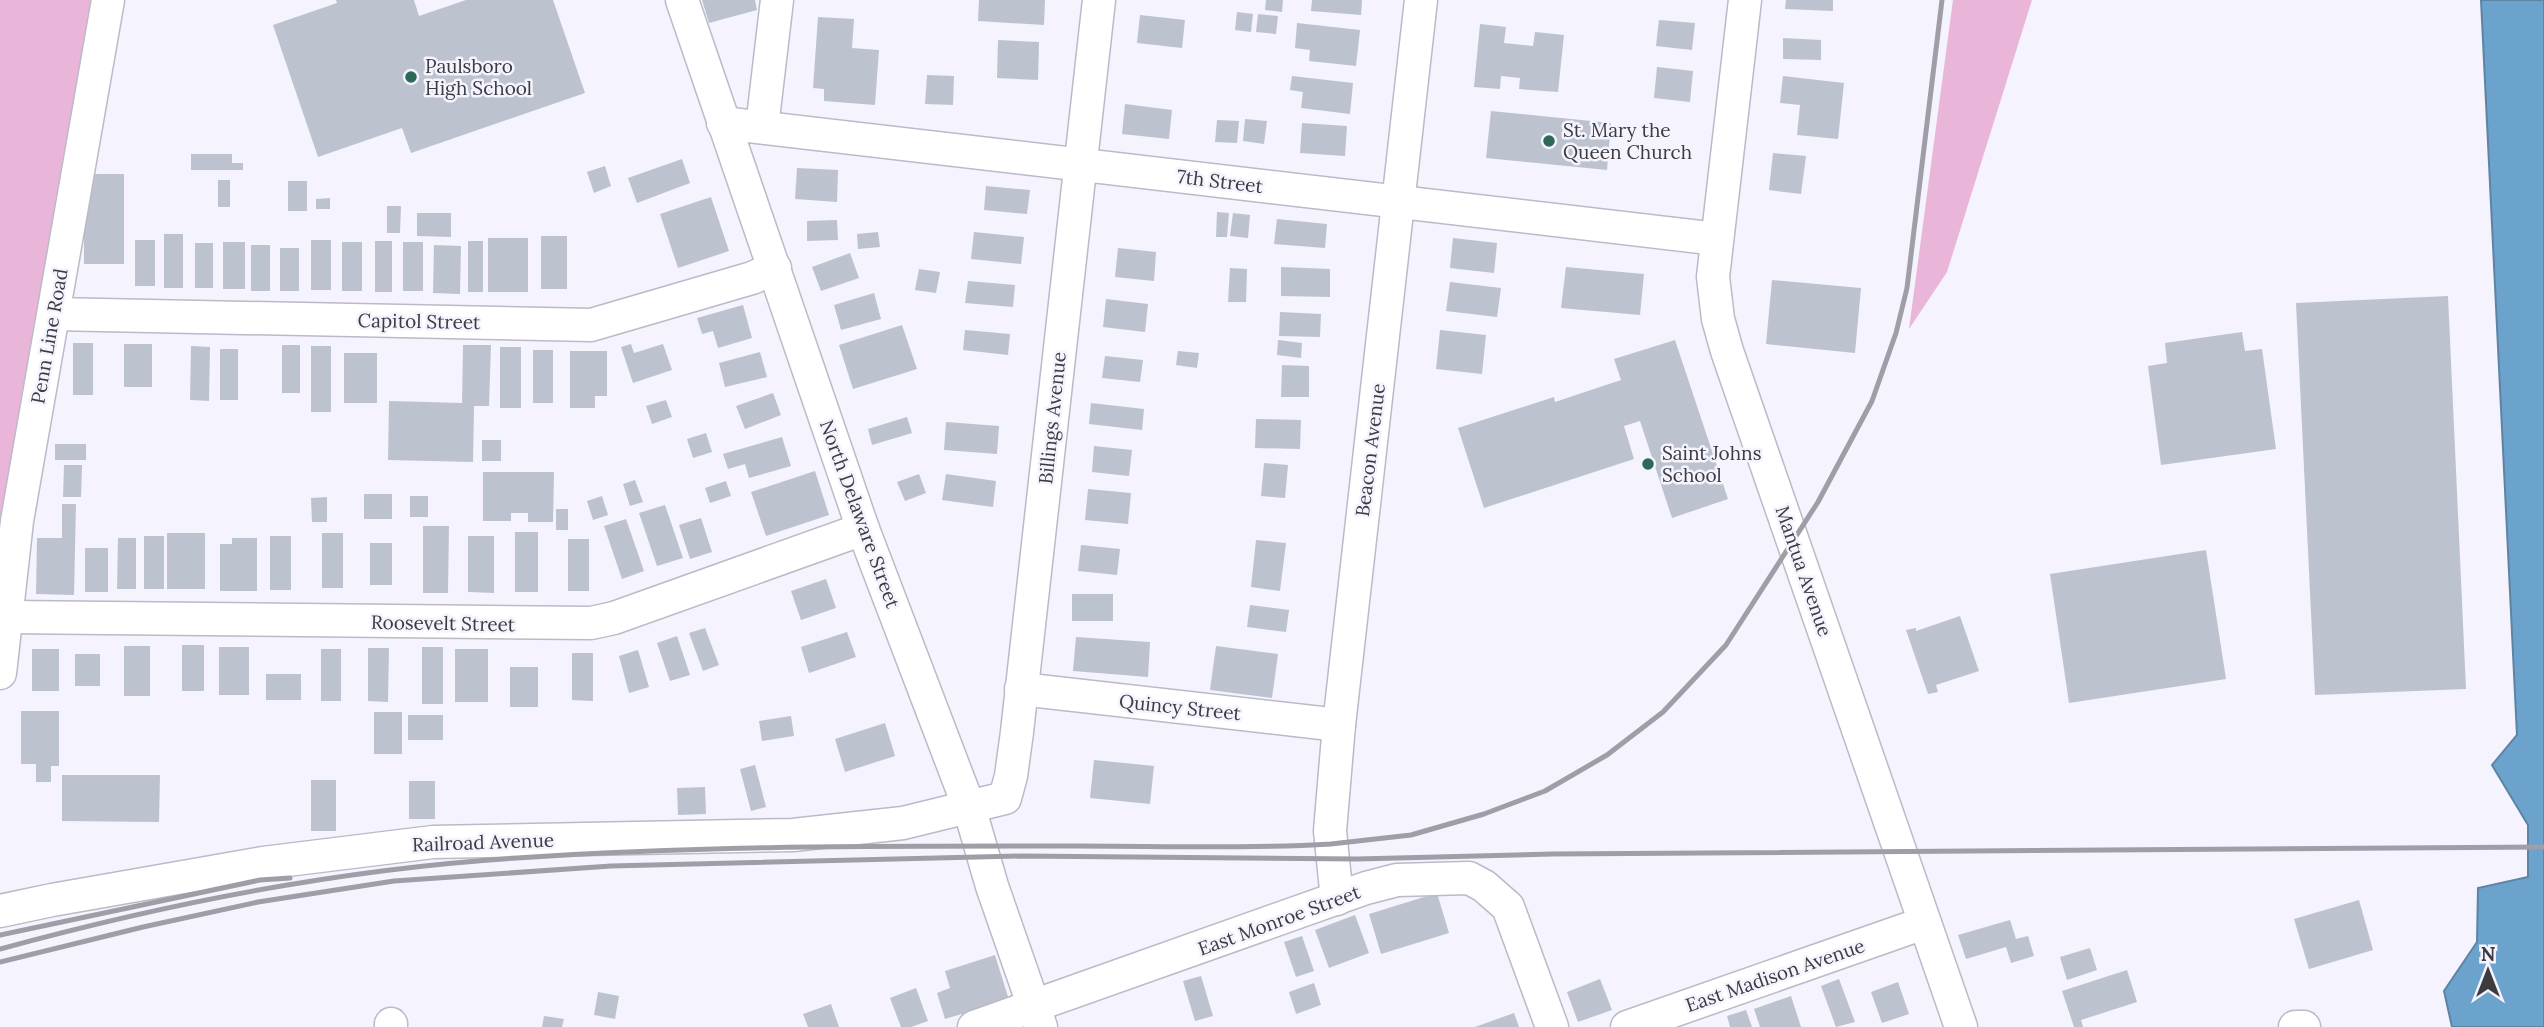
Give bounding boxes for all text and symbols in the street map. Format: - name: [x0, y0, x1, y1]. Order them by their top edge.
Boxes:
- place label: Paulsboro High School: [425, 54, 532, 100]
- marker: Paulsboro High School: [403, 69, 419, 85]
- place label: St. Mary the Queen Church: [1563, 118, 1692, 164]
- marker: St. Mary the Queen Church: [1541, 133, 1557, 149]
- street label: 7th Street: [1176, 164, 1265, 198]
- street label: Penn Line Road: [25, 266, 73, 406]
- street label: Capitol Street: [358, 308, 481, 334]
- street label: Billings Avenue: [1033, 351, 1071, 485]
- street label: Beacon Avenue: [1350, 382, 1390, 518]
- street label: North Delaware Street: [815, 417, 905, 612]
- place label: Saint Johns School: [1662, 441, 1762, 487]
- marker: Saint Johns School: [1640, 456, 1656, 472]
- street label: Mantua Avenue: [1770, 503, 1838, 639]
- street label: Roosevelt Street: [371, 610, 516, 636]
- street label: Quincy Street: [1118, 689, 1243, 725]
- street label: Railroad Avenue: [412, 828, 554, 856]
- street label: East Monroe Street: [1195, 879, 1364, 961]
- street label: East Madison Avenue: [1682, 933, 1868, 1017]
- north arrow: [2453, 936, 2523, 1006]
- text: N: [2481, 942, 2496, 966]

